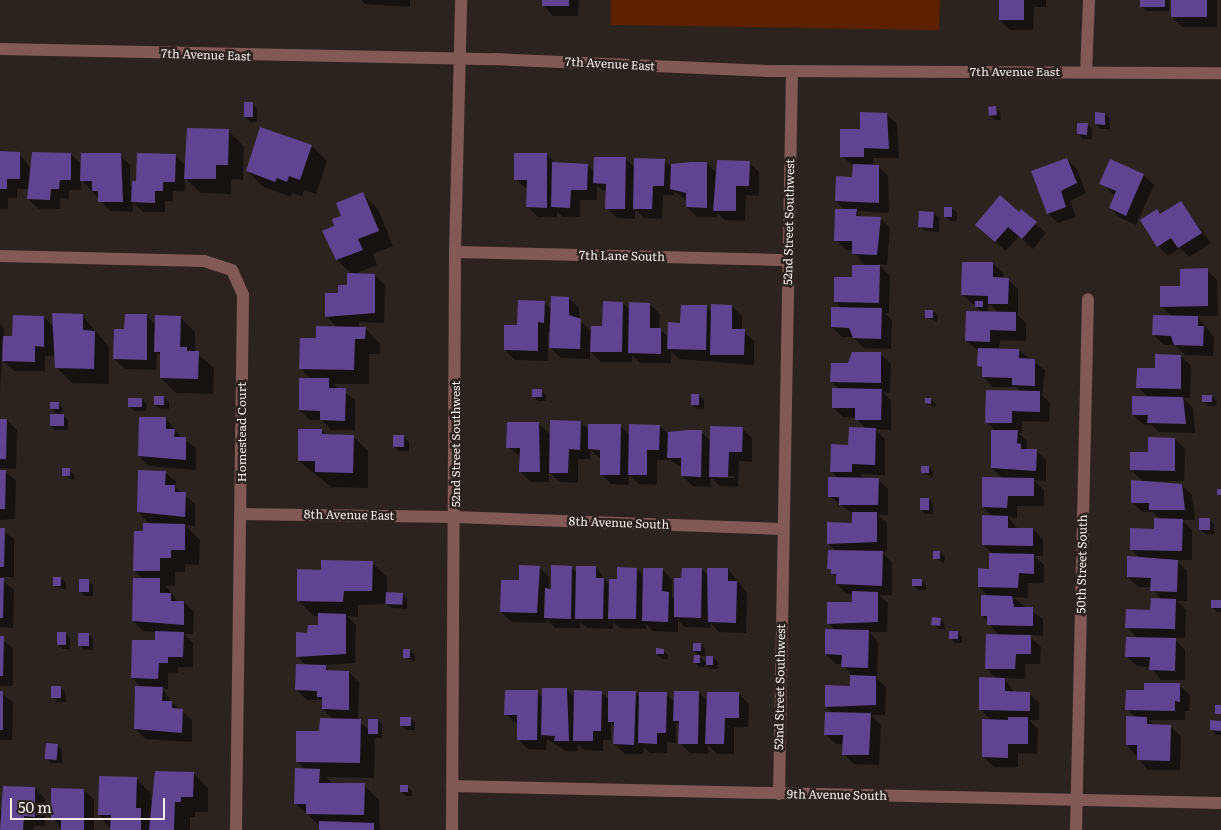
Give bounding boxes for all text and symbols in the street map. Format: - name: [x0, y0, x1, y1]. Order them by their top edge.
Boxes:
- street label: 7th Avenue East: [161, 46, 251, 64]
- street label: 7th Avenue East: [565, 54, 655, 74]
- street label: 7th Avenue East: [970, 65, 1060, 79]
- street label: 52nd Street Southwest: [781, 159, 797, 285]
- street label: 7th Lane South: [579, 248, 665, 264]
- street label: 52nd Street Southwest: [449, 381, 463, 507]
- street label: Homestead Court: [235, 382, 249, 482]
- street label: 8th Avenue East: [304, 507, 394, 523]
- street label: 8th Avenue South: [569, 514, 669, 532]
- street label: 50th Street South: [1074, 514, 1090, 614]
- street label: 52nd Street Southwest: [772, 624, 788, 750]
- street label: 9th Avenue South: [787, 787, 887, 803]
- scale bar: [12, 788, 168, 820]
- text: 50 m: [18, 795, 52, 818]

